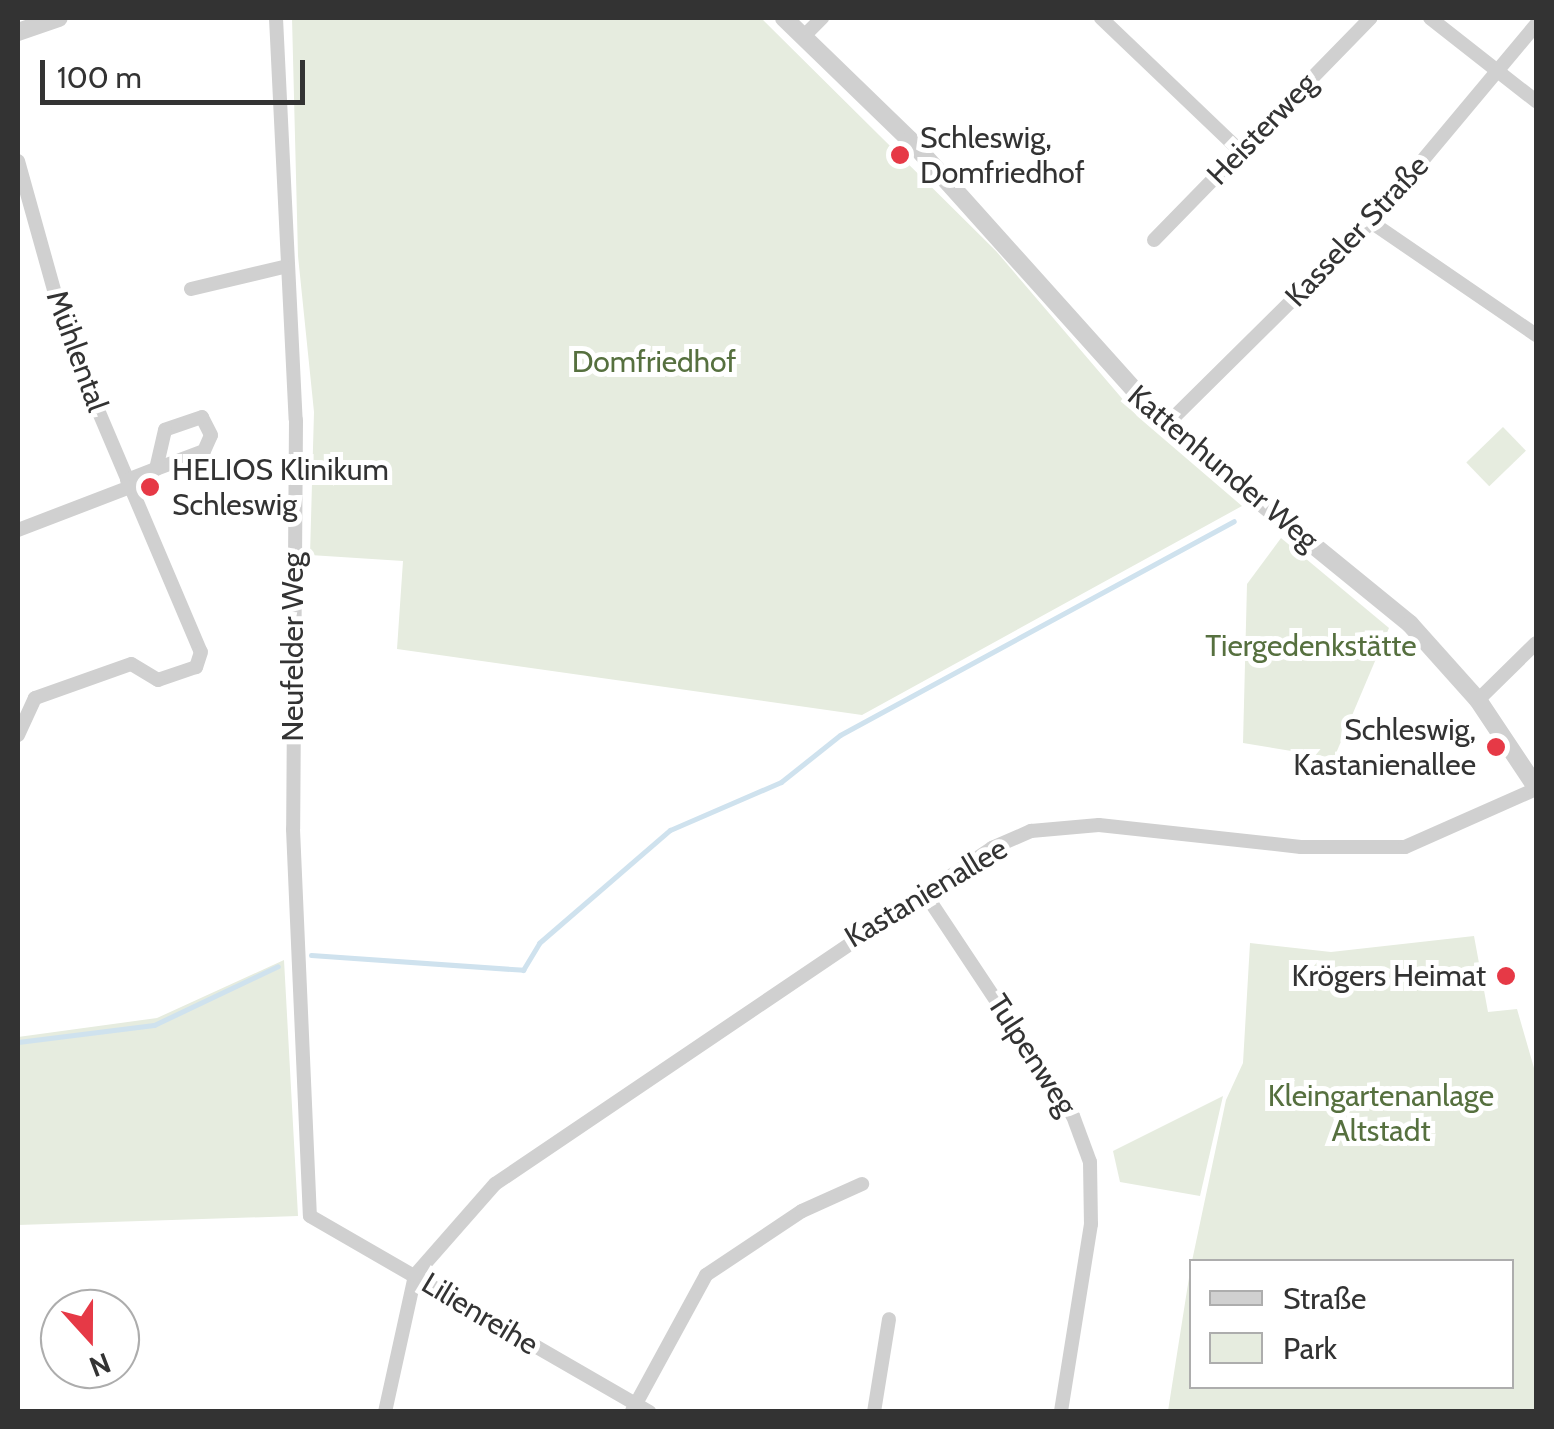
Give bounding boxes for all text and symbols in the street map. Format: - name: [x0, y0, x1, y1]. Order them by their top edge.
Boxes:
- scale bar: [45, 40, 310, 102]
- text: 100 m: [57, 59, 142, 96]
- street label: Heisterweg: [1200, 66, 1324, 192]
- place label: Schleswig, Domfriedhof: [920, 120, 1085, 190]
- marker: Schleswig, Domfriedhof: [889, 144, 911, 166]
- street label: Kasseler Straße: [1278, 148, 1436, 314]
- street label: Mühlental: [38, 285, 116, 417]
- park label: Domfriedhof: [572, 344, 736, 380]
- street label: Kattenhunder Weg: [1120, 378, 1326, 558]
- place label: HELIOS Klinikum Schleswig: [172, 452, 389, 522]
- marker: HELIOS Klinikum Schleswig: [137, 474, 163, 500]
- street label: Neufelder Weg: [275, 552, 311, 742]
- park label: Tiergedenkstätte: [1205, 628, 1417, 664]
- place label: Schleswig, Kastanienallee: [1293, 712, 1476, 782]
- marker: Schleswig, Kastanienallee: [1485, 736, 1507, 758]
- street label: Kastanienallee: [838, 831, 1014, 955]
- place label: Krögers Heimat: [1291, 958, 1486, 994]
- marker: Krögers Heimat: [1495, 965, 1517, 987]
- street label: Tulpenweg: [980, 988, 1084, 1122]
- park label: Kleingartenanlage Altstadt: [1268, 1078, 1494, 1148]
- legend: [1189, 1259, 1514, 1389]
- street label: Lilienreihe: [415, 1265, 545, 1363]
- text: Straße: [1283, 1280, 1366, 1317]
- north arrow: [40, 1289, 140, 1389]
- text: Park: [1283, 1330, 1337, 1367]
- text: N: [85, 1346, 115, 1385]

